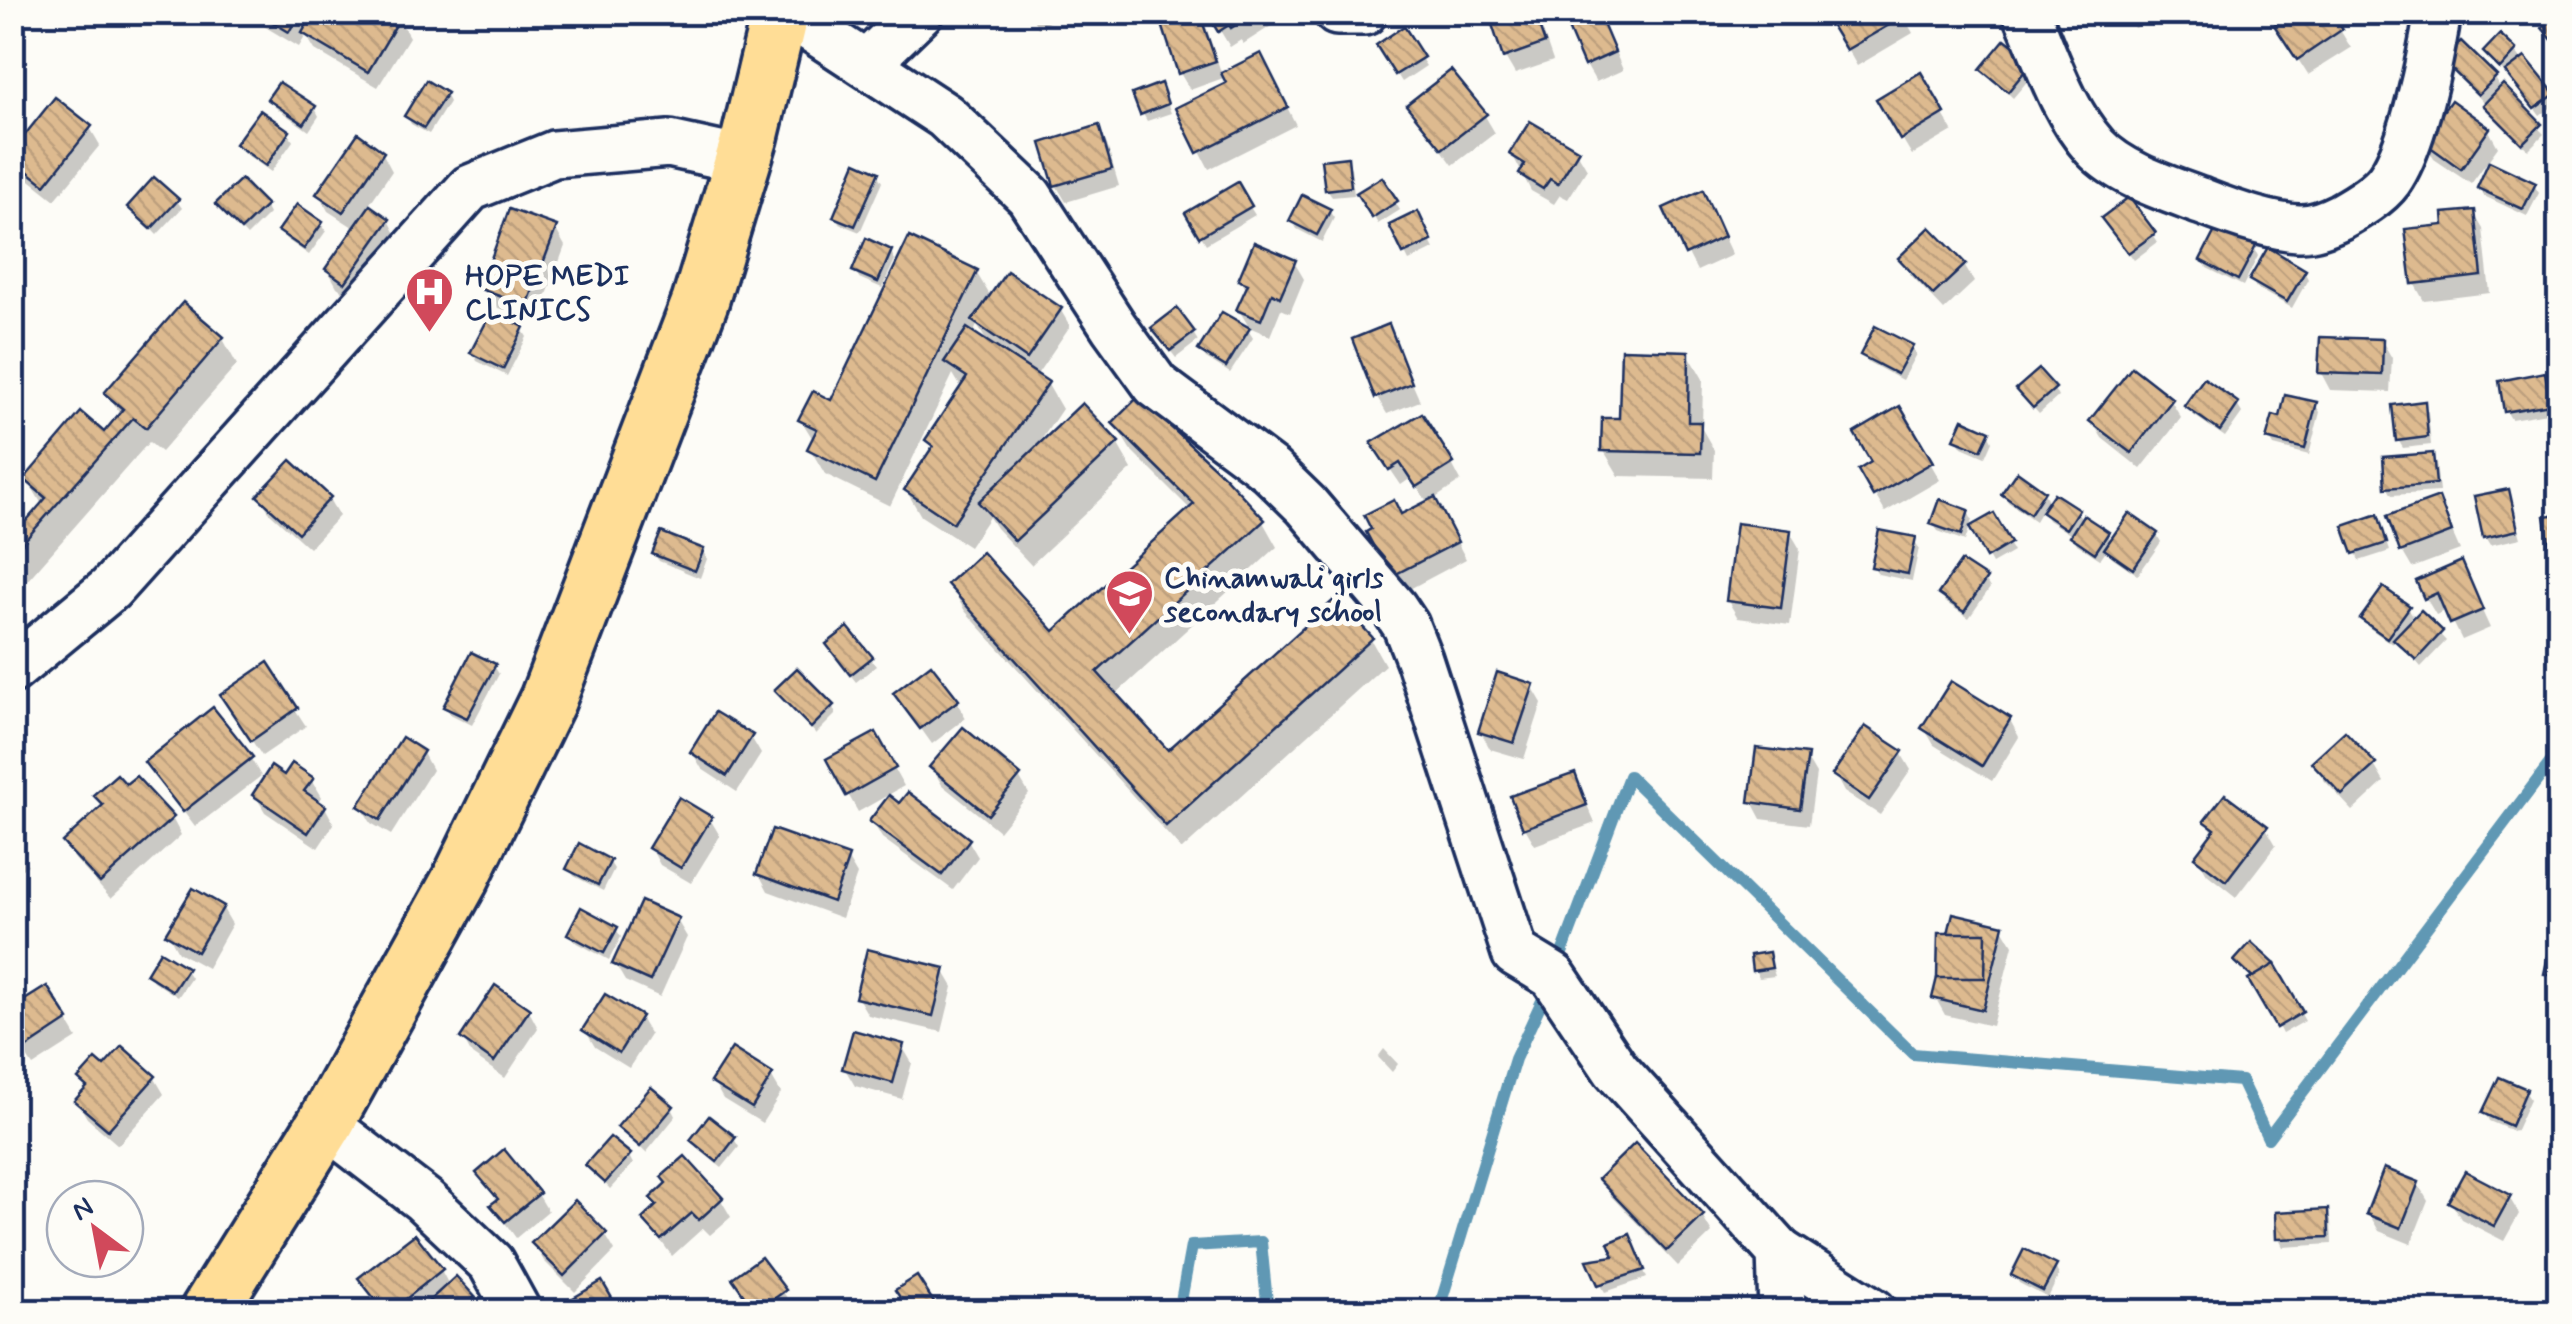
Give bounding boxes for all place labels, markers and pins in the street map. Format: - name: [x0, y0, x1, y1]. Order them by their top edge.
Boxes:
- place label: HOPE MEDI CLINICS: [465, 257, 630, 330]
- hospital icon: HOPE MEDI CLINICS: [404, 266, 456, 334]
- place label: Chinamwali girls secondary school: [1163, 559, 1384, 632]
- school or university icon: Chinamwali girls secondary school: [1103, 568, 1155, 636]

